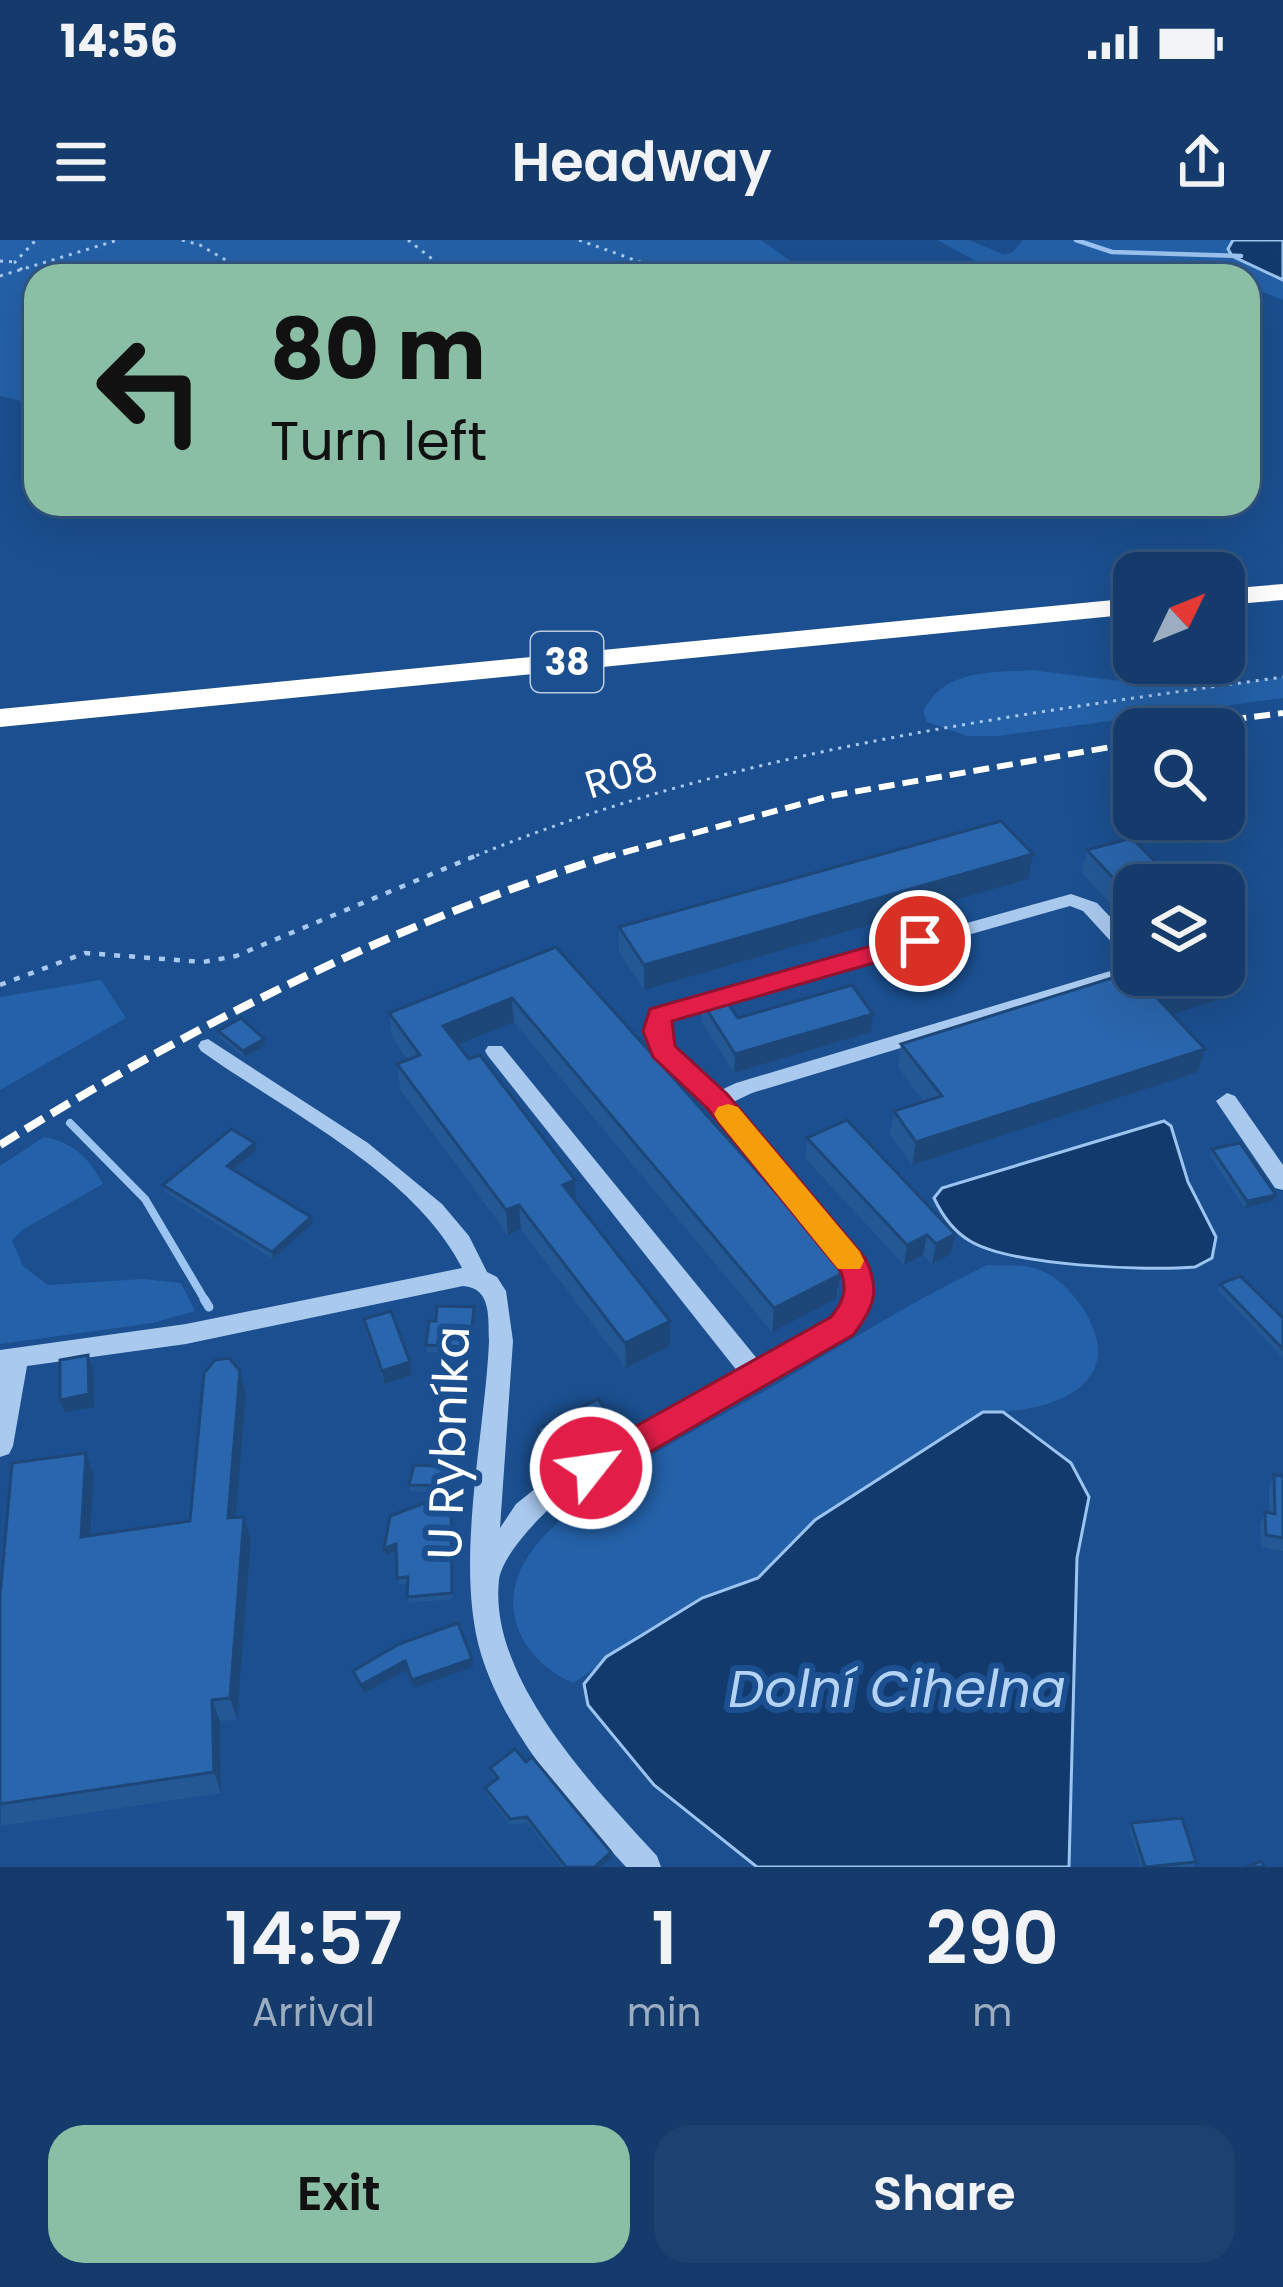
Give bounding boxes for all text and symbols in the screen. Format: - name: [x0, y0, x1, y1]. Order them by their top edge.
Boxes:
- text: 14:56: [60, 10, 178, 73]
- text: Headway: [511, 124, 772, 200]
- icon: menu: [48, 129, 114, 195]
- icon: share: [1169, 129, 1235, 195]
- text: 80 m: [270, 291, 486, 408]
- icon: left: [72, 312, 228, 468]
- text: Turn left: [270, 403, 487, 479]
- north arrow: [1113, 552, 1245, 684]
- map controls: [1113, 552, 1245, 996]
- road number: 38: [531, 632, 603, 692]
- button: search: [1113, 708, 1245, 840]
- street label: R08: [578, 739, 664, 812]
- button: layers: [1113, 864, 1245, 996]
- pin: [869, 890, 971, 992]
- icon: arrive: [887, 908, 953, 974]
- street label: U Rybníka: [411, 1325, 486, 1561]
- position arrow: [528, 1405, 654, 1531]
- water label: Dolní Cihelna: [728, 1653, 1066, 1725]
- text: 14:57: [224, 1888, 403, 1989]
- text: 1: [651, 1888, 677, 1989]
- text: 290: [926, 1888, 1059, 1989]
- text: Arrival: [252, 1985, 375, 2040]
- text: min: [627, 1985, 702, 2040]
- text: m: [972, 1985, 1012, 2040]
- button: Exit: [48, 2125, 630, 2263]
- button: Share: [654, 2125, 1235, 2263]

